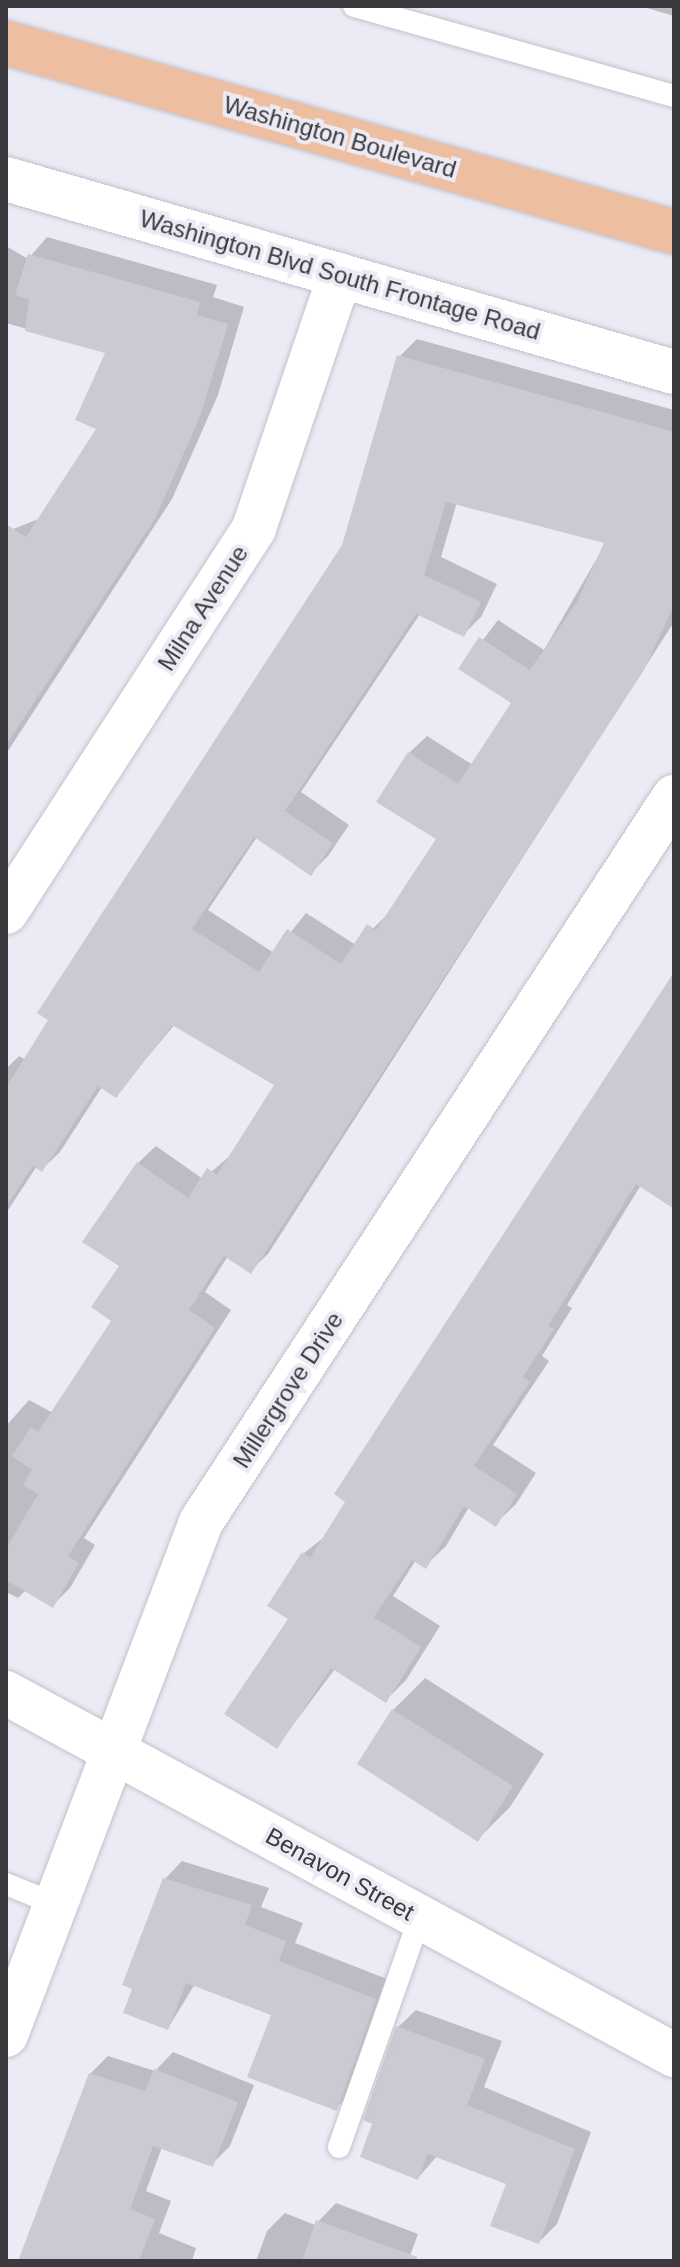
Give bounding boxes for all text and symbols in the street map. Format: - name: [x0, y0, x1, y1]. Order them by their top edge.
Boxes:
- street label: Washington Boulevard: [220, 90, 460, 184]
- street label: Washington Blvd South Frontage Road: [136, 204, 544, 346]
- street label: Milna Avenue: [151, 539, 255, 677]
- street label: Millergrove Drive: [227, 1307, 349, 1473]
- street label: Benavon Street: [261, 1821, 419, 1927]

